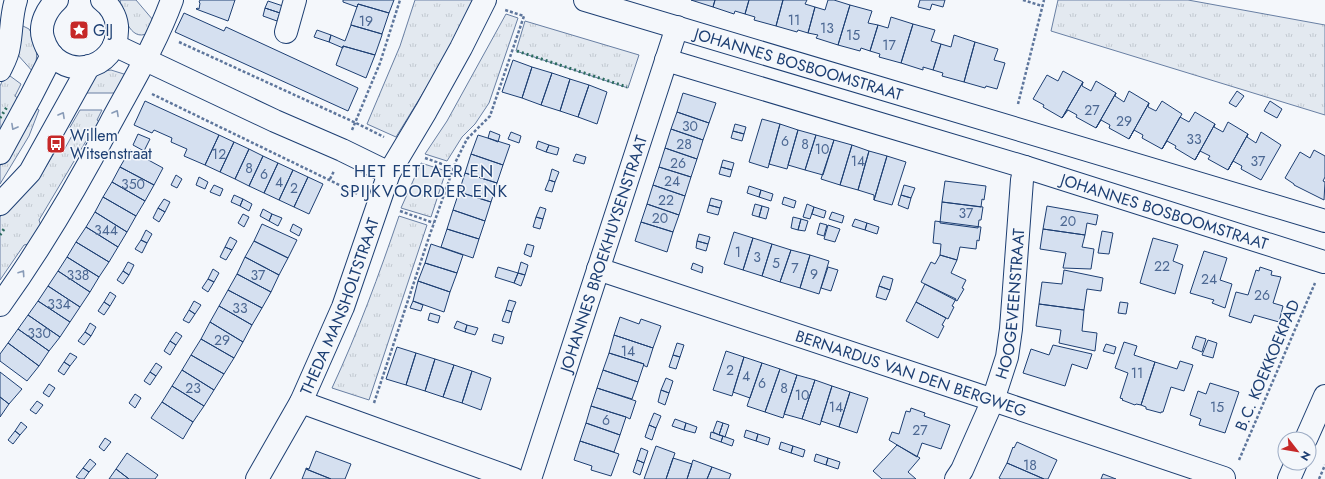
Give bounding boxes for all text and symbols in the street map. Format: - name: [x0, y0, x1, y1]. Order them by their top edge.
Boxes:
- house number: 11: [788, 10, 800, 30]
- house number: 19: [359, 11, 373, 31]
- house number: 13: [820, 18, 834, 38]
- place icon: GIJ: [68, 19, 90, 41]
- place label: GIJ: [93, 19, 113, 42]
- street label: JOHANNES BOSBOOMSTRAAT: [690, 22, 906, 106]
- house number: 15: [846, 25, 860, 45]
- house number: 17: [882, 35, 896, 55]
- house number: 27: [1084, 100, 1100, 120]
- one-way arrow: [112, 110, 119, 117]
- house number: 29: [1116, 111, 1132, 131]
- one-way arrow: [57, 112, 65, 120]
- house number: 30: [682, 116, 698, 136]
- one-way arrow: [12, 123, 19, 130]
- place label: Willem Witsenstraat: [70, 124, 152, 165]
- house number: 33: [1186, 129, 1202, 149]
- house number: 6: [781, 131, 789, 151]
- street label: JOHANNES BROEKHUYSENSTRAAT: [554, 132, 653, 377]
- bus stop icon: Willem Witsenstraat: [45, 133, 67, 155]
- house number: 28: [676, 134, 692, 154]
- house number: 8: [801, 134, 809, 154]
- house number: 10: [815, 139, 829, 159]
- house number: 12: [212, 144, 226, 164]
- house number: 14: [851, 151, 865, 171]
- house number: 37: [1251, 151, 1266, 171]
- house number: 26: [670, 153, 686, 173]
- house number: 8: [245, 158, 253, 178]
- district label: HET FETLAER EN SPIJKVOORDER ENK: [340, 159, 508, 203]
- house number: 6: [260, 164, 268, 184]
- street label: JOHANNES BOSBOOMSTRAAT: [1056, 167, 1272, 256]
- house number: 24: [664, 171, 680, 191]
- house number: 4: [275, 172, 283, 192]
- house number: 350: [121, 174, 145, 194]
- house number: 2: [290, 178, 298, 198]
- house number: 22: [658, 190, 674, 210]
- house number: 37: [959, 203, 974, 223]
- house number: 20: [652, 208, 668, 228]
- house number: 20: [1060, 211, 1076, 231]
- street label: THEDA MANSHOLTSTRAAT: [295, 214, 385, 399]
- house number: 344: [94, 220, 118, 240]
- street label: HOOGEVEENSTRAAT: [990, 227, 1030, 382]
- house number: 1: [735, 242, 741, 262]
- house number: 3: [753, 247, 761, 267]
- house number: 5: [772, 253, 780, 273]
- house number: 22: [1154, 256, 1170, 276]
- house number: 7: [791, 258, 799, 278]
- house number: 9: [810, 264, 818, 284]
- house number: 338: [67, 265, 89, 285]
- house number: 37: [251, 265, 266, 285]
- house number: 24: [1201, 269, 1217, 289]
- one-way arrow: [17, 270, 25, 277]
- house number: 26: [1254, 285, 1270, 305]
- house number: 334: [47, 294, 71, 314]
- street label: B.C. KOEKKOEKPAD: [1229, 296, 1306, 434]
- house number: 33: [232, 298, 248, 318]
- house number: 330: [27, 323, 51, 343]
- street label: BERNARDUS VAN DEN BERGWEG: [792, 324, 1030, 423]
- house number: 29: [214, 330, 230, 350]
- house number: 14: [621, 341, 635, 361]
- house number: 2: [726, 360, 734, 380]
- house number: 11: [1131, 363, 1143, 383]
- house number: 4: [742, 366, 750, 386]
- house number: 6: [758, 373, 766, 393]
- house number: 23: [185, 378, 201, 398]
- house number: 8: [780, 378, 788, 398]
- house number: 10: [795, 385, 809, 405]
- house number: 14: [829, 397, 843, 417]
- house number: 15: [1210, 397, 1224, 417]
- house number: 6: [602, 410, 610, 430]
- house number: 27: [912, 420, 928, 440]
- north arrow: [1277, 431, 1317, 471]
- text: N: [1296, 448, 1315, 464]
- house number: 18: [1023, 455, 1037, 475]

